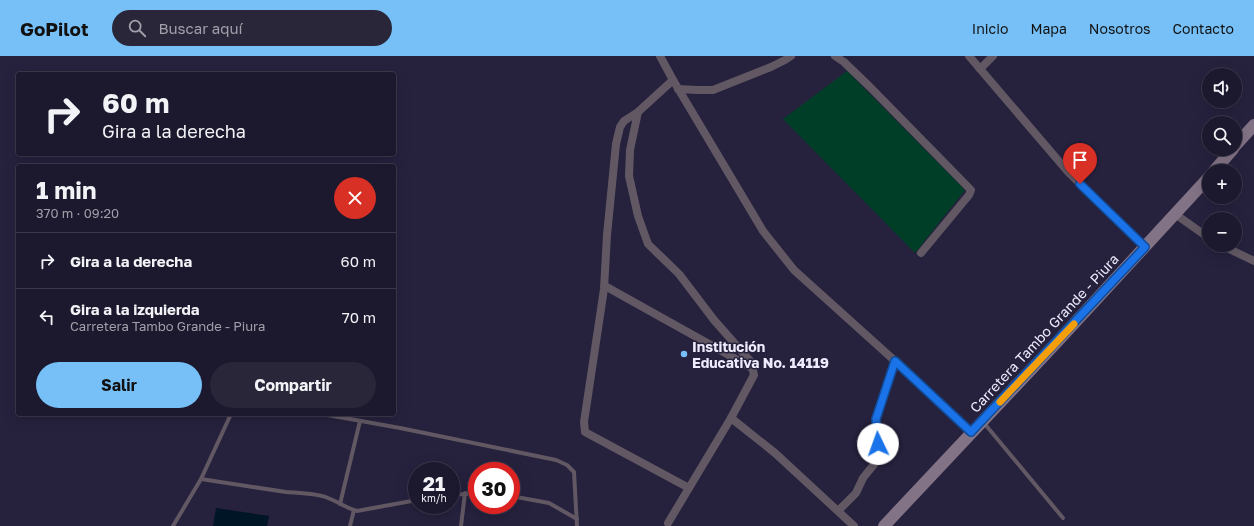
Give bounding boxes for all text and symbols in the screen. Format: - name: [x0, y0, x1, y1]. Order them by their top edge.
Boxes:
- search box: [112, 10, 392, 46]
- text: GoPilot: [20, 17, 88, 40]
- icon: search: [126, 17, 148, 39]
- text: Buscar aquí: [158, 19, 243, 37]
- text: Inicio: [972, 20, 1008, 37]
- text: Mapa: [1030, 20, 1067, 37]
- text: Nosotros: [1089, 20, 1150, 37]
- text: Contacto: [1172, 20, 1234, 37]
- map controls: [1202, 68, 1242, 252]
- button: sound: [1202, 68, 1242, 108]
- text: 60 m: [102, 86, 169, 119]
- icon: right: [36, 88, 88, 140]
- button: search: [1202, 116, 1242, 156]
- text: Gira a la derecha: [102, 120, 246, 142]
- pin: [1063, 143, 1097, 184]
- icon: arrive: [1069, 149, 1091, 171]
- button: +: [1202, 164, 1242, 204]
- text: 1 min: [36, 175, 96, 204]
- button: close: [334, 177, 376, 219]
- text: 370 m · 09:20: [36, 205, 119, 221]
- button: −: [1202, 212, 1242, 252]
- icon: right: [36, 250, 58, 272]
- street label: Carretera Tambo Grande - Piura: [966, 250, 1122, 416]
- text: Gira a la derecha: [70, 252, 192, 270]
- text: 60 m: [341, 252, 376, 270]
- text: Gira a la izquierda: [70, 300, 200, 318]
- icon: left: [36, 306, 58, 328]
- text: 70 m: [342, 308, 376, 326]
- text: Carretera Tambo Grande - Piura: [70, 318, 265, 334]
- place label: Institución Educativa No. 14119: [692, 338, 829, 371]
- marker: Institución Educativa No. 14119: [679, 349, 689, 359]
- button: Salir: [36, 362, 202, 408]
- button: Compartir: [210, 362, 376, 408]
- position arrow: [857, 423, 899, 465]
- speed limit sign: 30: [468, 462, 520, 514]
- text: 21: [423, 471, 445, 495]
- text: km/h: [421, 492, 447, 504]

